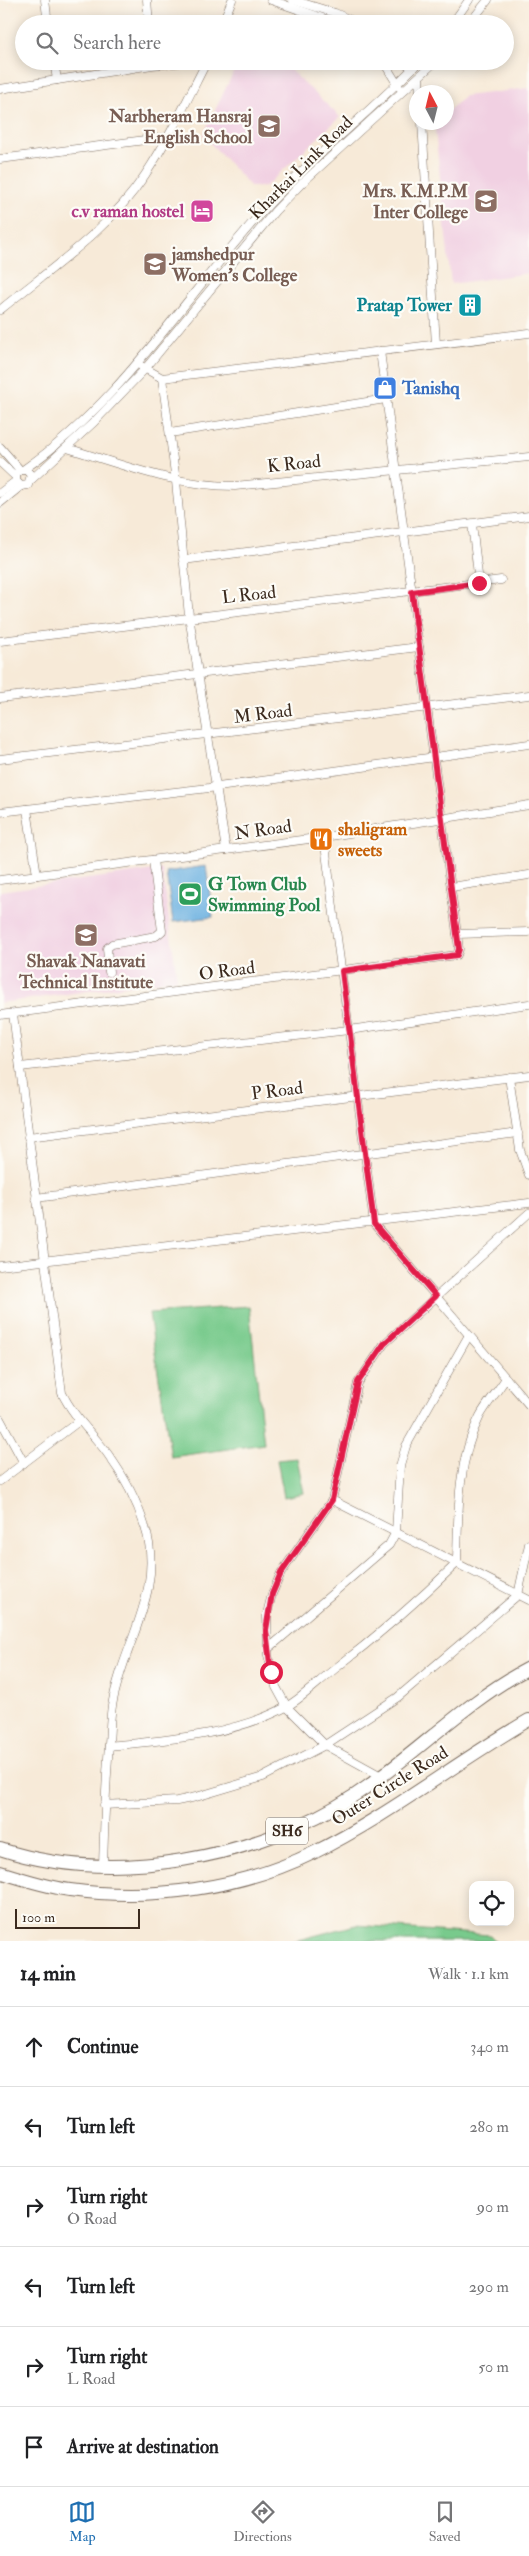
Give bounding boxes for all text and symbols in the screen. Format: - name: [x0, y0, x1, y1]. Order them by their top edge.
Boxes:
- search box: [15, 15, 514, 70]
- icon: search: [33, 29, 61, 57]
- text: Search here: [73, 31, 161, 55]
- north arrow: [409, 85, 454, 130]
- place label: Narbheram Hansraj English School: [108, 105, 252, 149]
- street label: Kharkai Link Road: [244, 111, 358, 225]
- school or university icon: Narbheram Hansraj English School: [256, 113, 282, 139]
- place label: Mrs. K.M.P.M Inter College: [362, 180, 469, 224]
- school or university icon: Mrs. K.M.P.M Inter College: [473, 188, 499, 214]
- hotel icon: c.v raman hostel: [189, 198, 215, 224]
- place label: c.v raman hostel: [71, 200, 184, 223]
- place label: jamshedpur Women's College: [168, 243, 298, 287]
- school or university icon: jamshedpur Women's College: [142, 251, 168, 277]
- building icon: Pratap Tower: [457, 292, 483, 318]
- place label: Pratap Tower: [357, 294, 452, 317]
- shop icon: Tanishq: [372, 375, 398, 401]
- place label: Tanishq: [401, 377, 460, 400]
- street label: K Road: [266, 450, 322, 478]
- route end: [468, 572, 491, 595]
- street label: L Road: [221, 581, 277, 609]
- street label: M Road: [232, 699, 294, 729]
- street label: N Road: [233, 815, 293, 845]
- place label: shaligram sweets: [338, 818, 408, 862]
- restaurant icon: shaligram sweets: [308, 826, 334, 852]
- place label: G Town Club Swimming Pool: [208, 873, 321, 917]
- sports icon: G Town Club Swimming Pool: [177, 881, 203, 907]
- school or university icon: Shavak Nanavati Technical Institute: [73, 922, 99, 948]
- place label: Shavak Nanavati Technical Institute: [18, 950, 153, 994]
- street label: O Road: [198, 956, 256, 986]
- street label: P Road: [250, 1076, 304, 1106]
- route start: [260, 1661, 283, 1684]
- street label: Outer Circle Road: [328, 1741, 453, 1831]
- road number: SH6: [266, 1818, 308, 1844]
- map controls: [469, 1881, 514, 1926]
- button: locate: [469, 1881, 514, 1926]
- scale bar: [15, 1906, 140, 1929]
- text: 100 m: [22, 1909, 55, 1926]
- text: 14 min: [20, 1960, 76, 1987]
- text: Walk · 1.1 km: [428, 1964, 509, 1984]
- icon: ahead: [20, 2033, 48, 2061]
- text: Continue: [67, 2035, 138, 2059]
- text: 340 m: [470, 2037, 509, 2057]
- icon: left: [20, 2113, 48, 2141]
- text: Turn left: [67, 2115, 135, 2139]
- text: 280 m: [469, 2117, 509, 2137]
- text: Turn right: [67, 2185, 147, 2209]
- icon: right: [20, 2193, 48, 2221]
- text: 90 m: [477, 2197, 509, 2217]
- text: O Road: [67, 2209, 117, 2229]
- icon: left: [20, 2273, 48, 2301]
- text: Turn left: [67, 2275, 135, 2299]
- text: 290 m: [469, 2277, 509, 2297]
- text: Turn right: [67, 2345, 147, 2369]
- icon: right: [20, 2353, 48, 2381]
- text: 50 m: [478, 2357, 509, 2377]
- text: L Road: [67, 2369, 115, 2389]
- icon: arrive: [20, 2433, 48, 2461]
- text: Arrive at destination: [67, 2435, 219, 2459]
- tab: Map: [68, 2498, 96, 2545]
- tab: Directions: [233, 2498, 292, 2545]
- tab: Saved: [429, 2498, 461, 2545]

